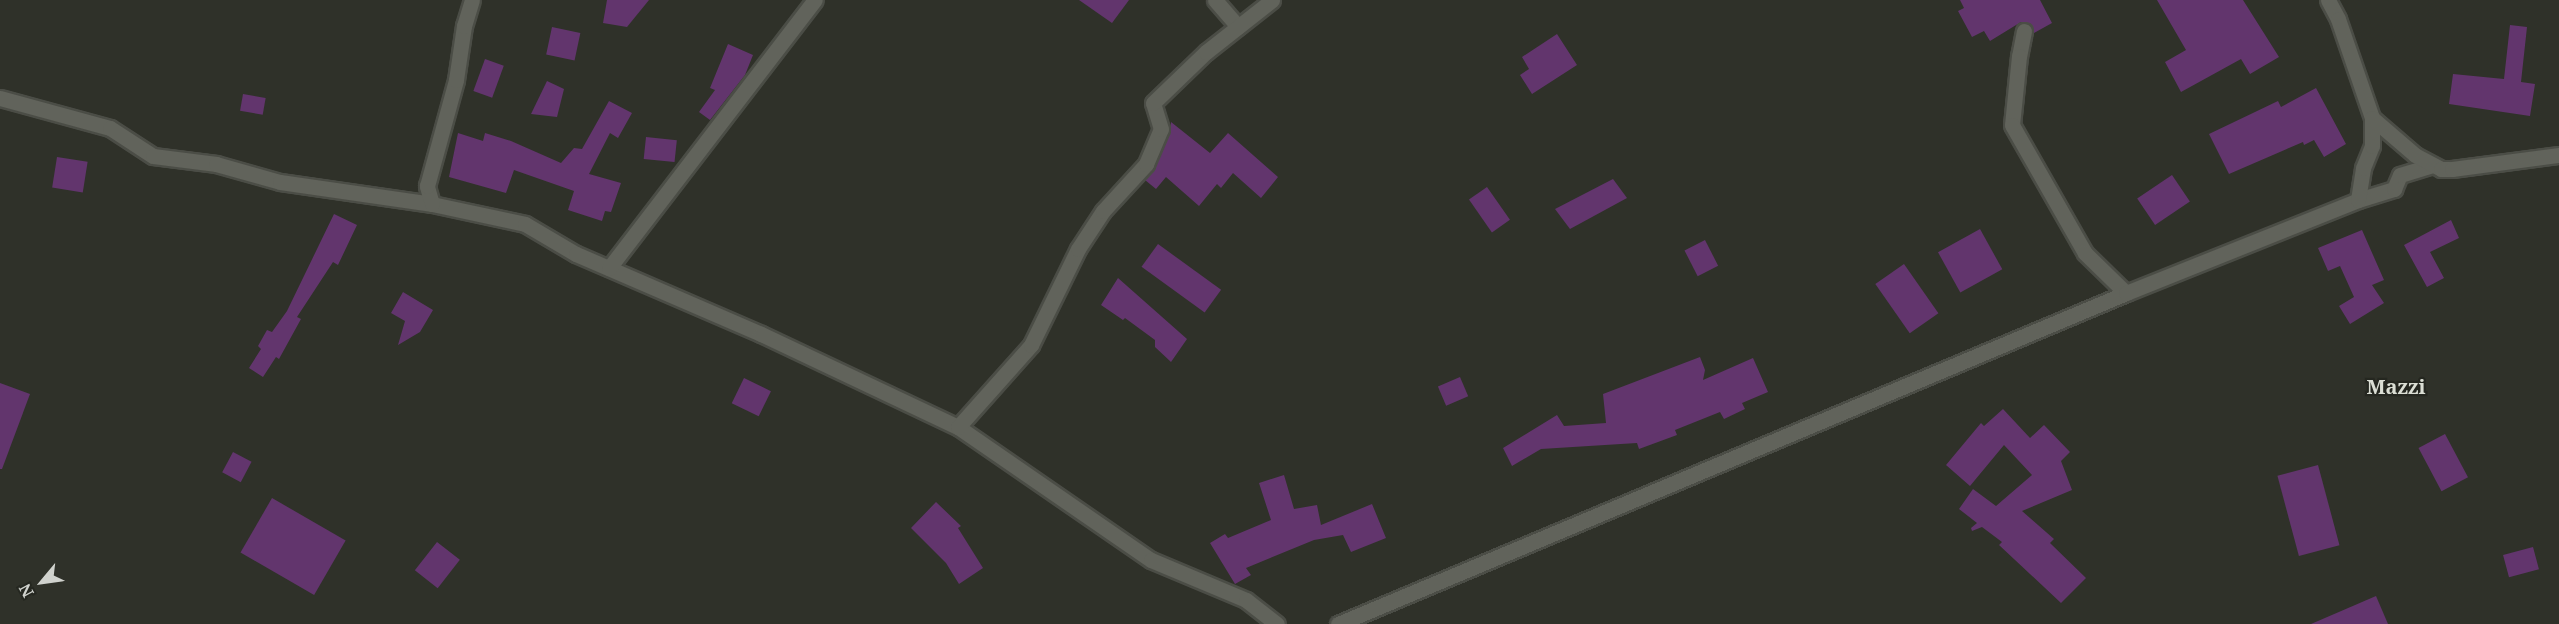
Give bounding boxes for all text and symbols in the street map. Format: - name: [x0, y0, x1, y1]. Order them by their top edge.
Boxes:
- district label: Mazzi: [2366, 374, 2426, 398]
- north arrow: [12, 552, 72, 612]
- text: N: [14, 580, 39, 602]

